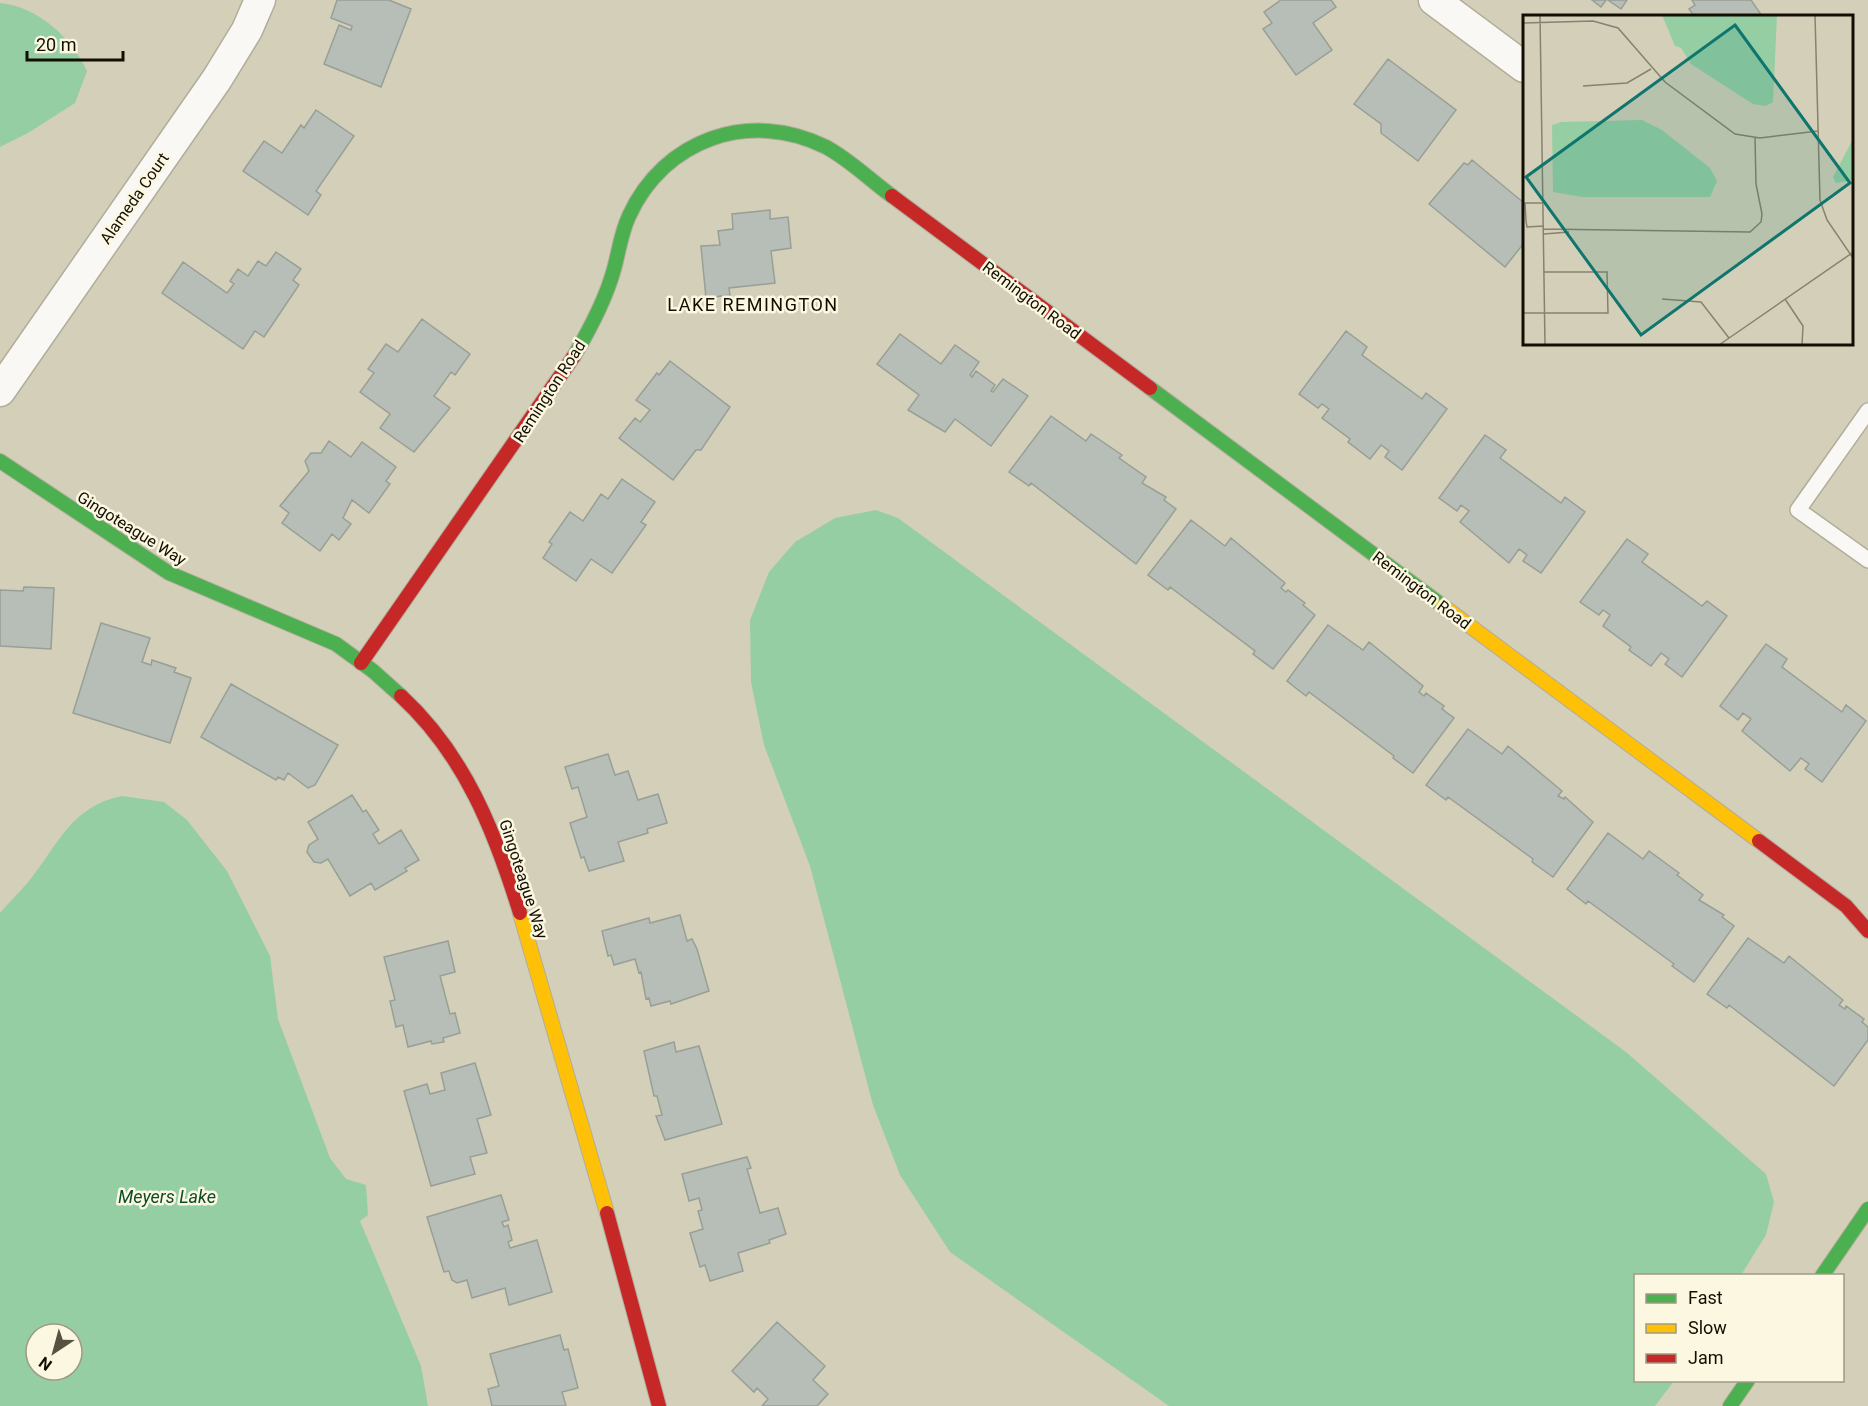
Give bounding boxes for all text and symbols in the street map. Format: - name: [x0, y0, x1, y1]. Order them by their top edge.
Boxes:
- inset map: [1523, 15, 1853, 345]
- scale bar: [27, 24, 123, 62]
- text: 20 m: [36, 34, 76, 55]
- street label: Alameda Court: [96, 149, 173, 247]
- street label: Remington Road: [979, 257, 1084, 343]
- district label: LAKE REMINGTON: [667, 294, 839, 315]
- street label: Remington Road: [509, 337, 589, 446]
- street label: Gingoteague Way: [74, 487, 190, 570]
- street label: Remington Road: [1369, 547, 1474, 633]
- street label: Gingoteague Way: [495, 817, 552, 942]
- water label: Meyers Lake: [118, 1186, 216, 1207]
- legend: [1634, 1274, 1844, 1382]
- text: Fast: [1688, 1287, 1723, 1308]
- text: Slow: [1688, 1317, 1727, 1338]
- north arrow: [24, 1322, 84, 1382]
- text: Jam: [1688, 1347, 1724, 1368]
- text: N: [35, 1353, 56, 1375]

